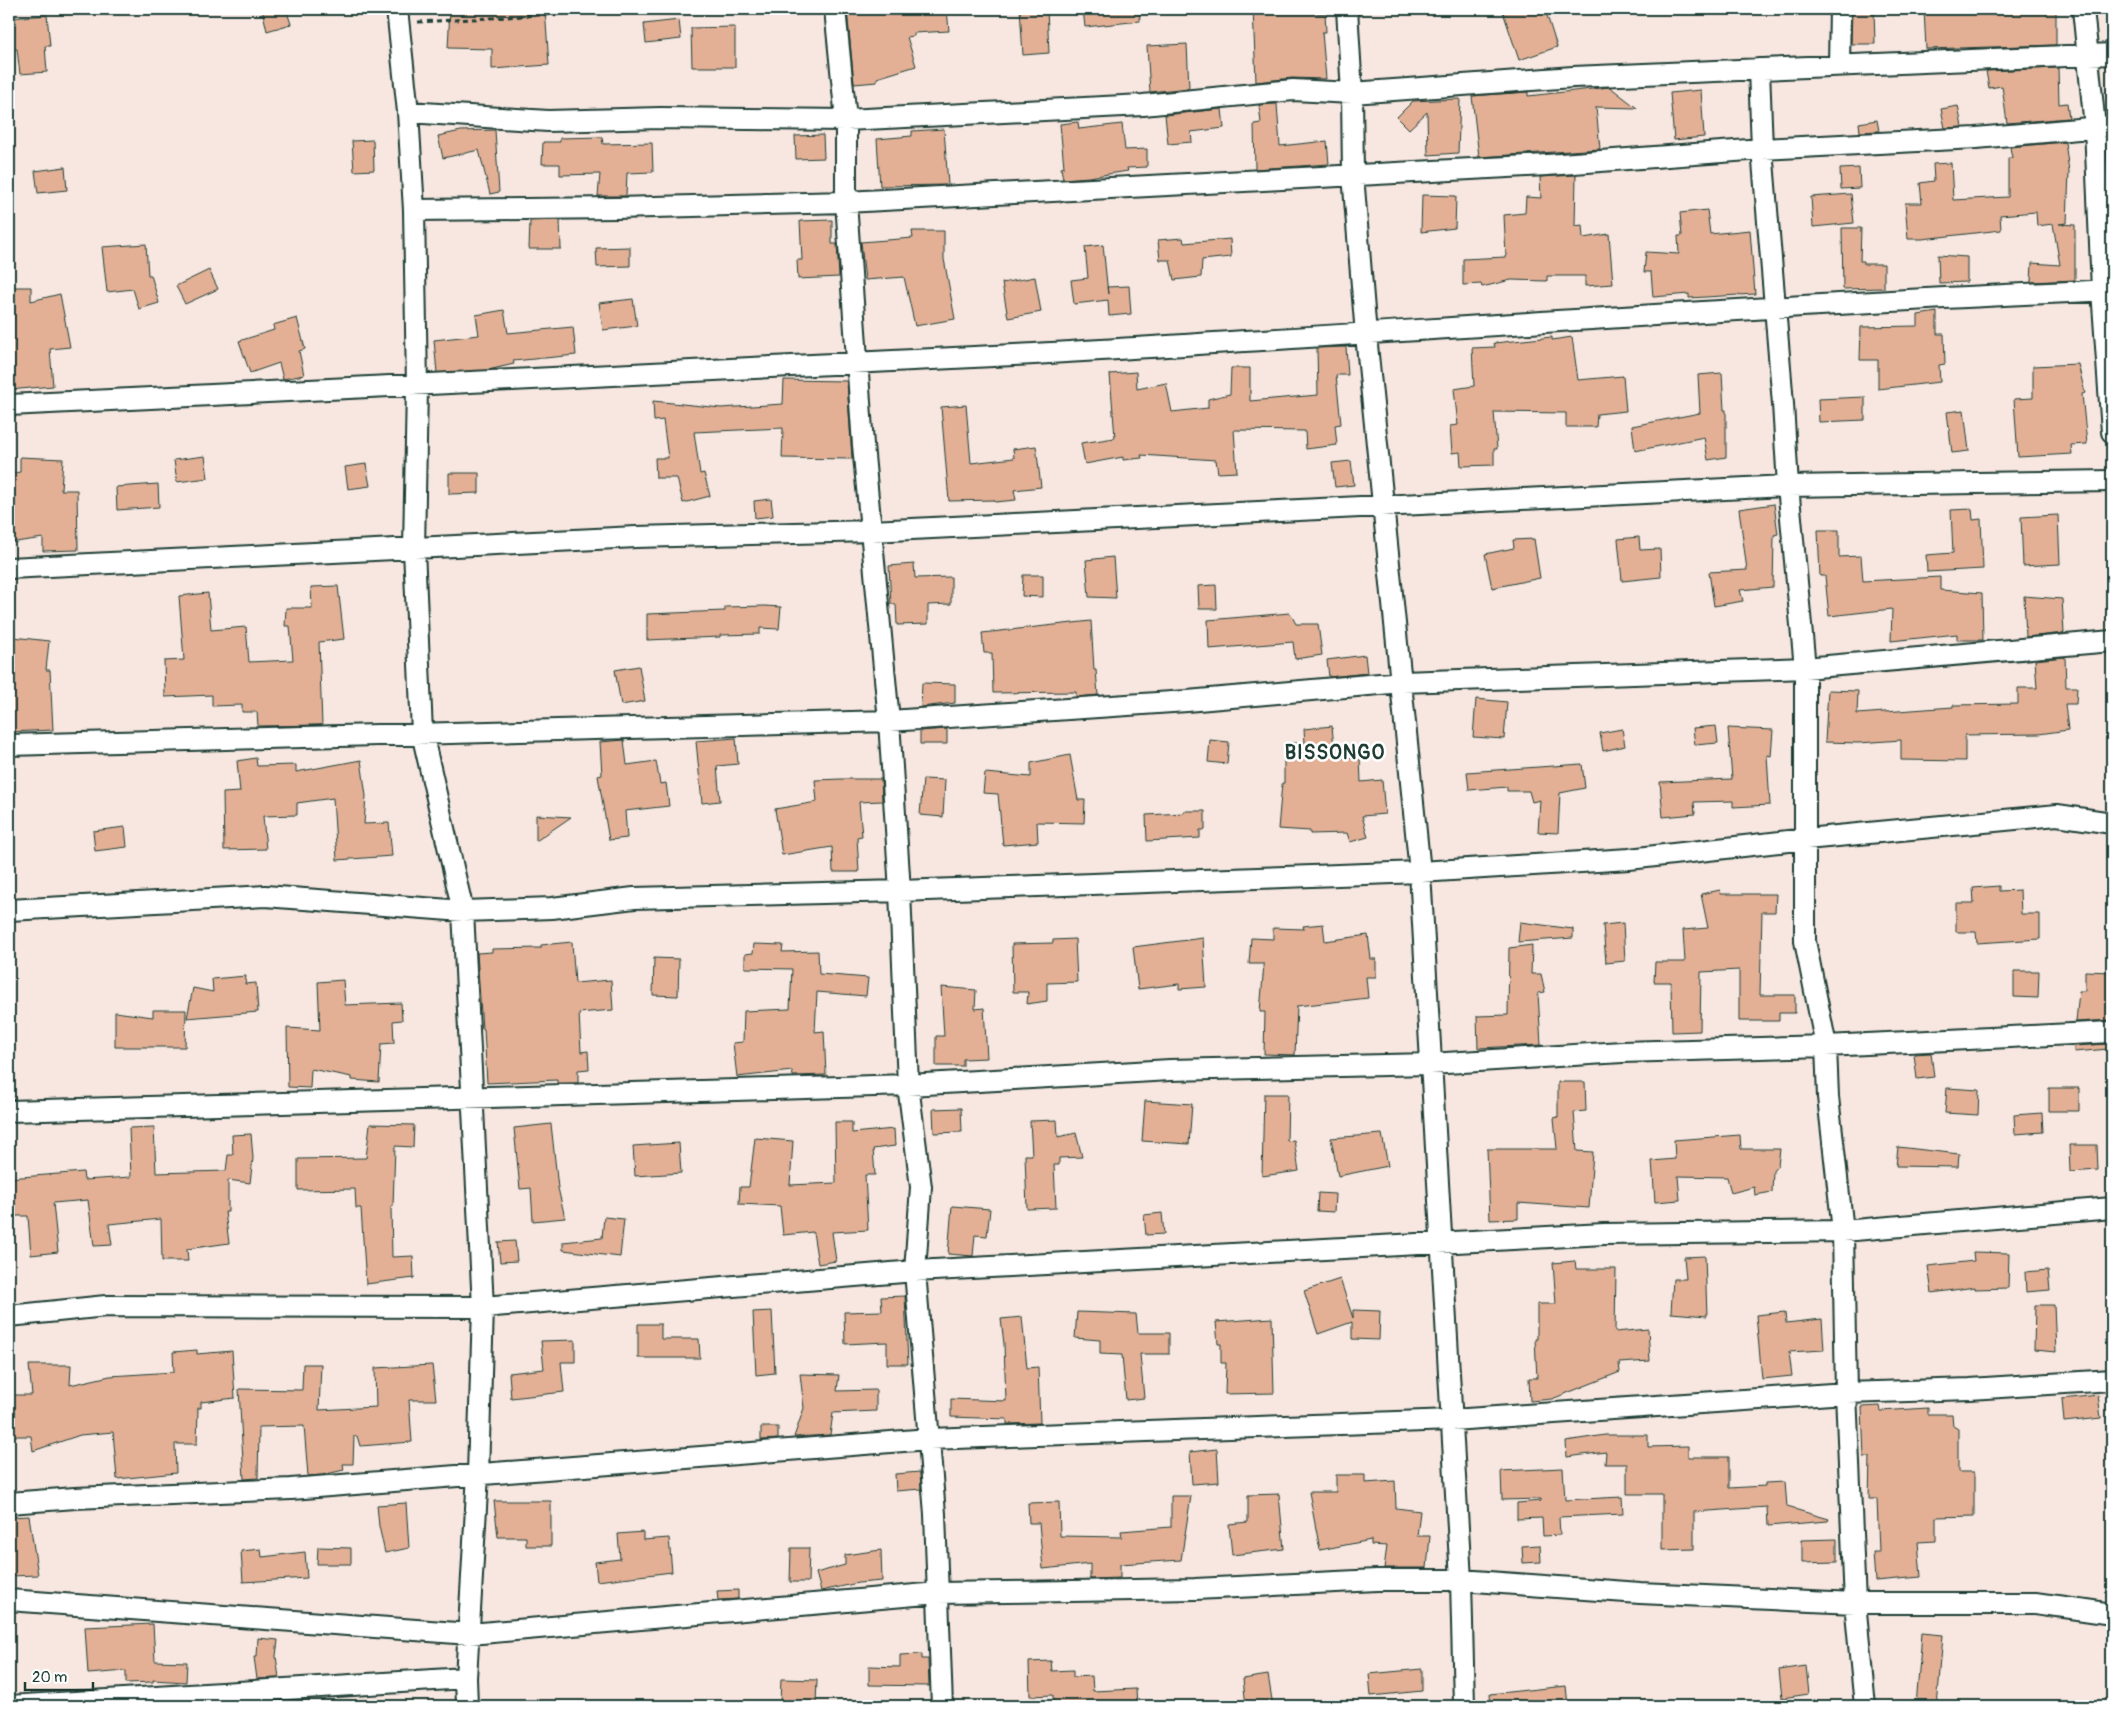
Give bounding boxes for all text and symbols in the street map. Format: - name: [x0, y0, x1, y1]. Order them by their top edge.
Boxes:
- district label: BISSONGO: [1285, 740, 1385, 765]
- scale bar: [25, 1660, 92, 1692]
- text: 20 m: [32, 1668, 67, 1687]

